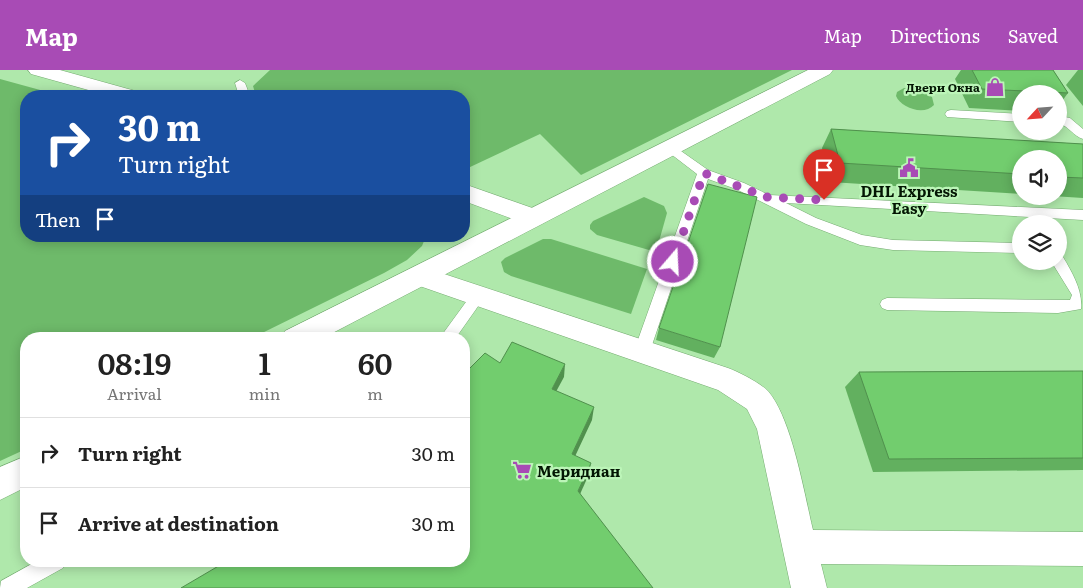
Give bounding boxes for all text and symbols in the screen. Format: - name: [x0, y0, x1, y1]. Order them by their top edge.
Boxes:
- text: Map: [25, 18, 78, 53]
- text: Map: [824, 22, 862, 49]
- text: Directions: [890, 22, 980, 49]
- text: Saved: [1008, 22, 1058, 49]
- shop icon: Двери Окна: [984, 76, 1006, 98]
- place label: Двери Окна: [906, 78, 980, 96]
- north arrow: [1012, 85, 1068, 140]
- map controls: [1012, 85, 1067, 270]
- text: 30 m: [118, 100, 201, 152]
- icon: right: [35, 110, 100, 175]
- text: Turn right: [118, 147, 230, 180]
- pin: [803, 149, 845, 200]
- button: sound: [1012, 150, 1067, 205]
- icon: arrive: [810, 156, 838, 184]
- public building icon: DHL Express Easy: [898, 157, 920, 179]
- place label: DHL Express Easy: [860, 179, 958, 219]
- text: Then: [35, 205, 81, 233]
- icon: arrive: [91, 205, 119, 233]
- button: layers: [1012, 215, 1067, 270]
- position arrow: [646, 235, 698, 287]
- text: 08:19: [97, 340, 171, 384]
- text: 1: [258, 340, 271, 384]
- text: 60: [358, 340, 393, 384]
- text: Arrival: [107, 381, 162, 405]
- text: min: [249, 381, 280, 405]
- text: m: [367, 381, 383, 405]
- icon: right: [35, 439, 63, 467]
- text: Turn right: [78, 439, 182, 467]
- text: 30 m: [411, 439, 455, 467]
- supermarket icon: Меридиан: [511, 459, 533, 481]
- place label: Меридиан: [537, 459, 621, 482]
- icon: arrive: [35, 509, 63, 537]
- text: Arrive at destination: [78, 509, 279, 537]
- text: 30 m: [411, 509, 455, 537]

